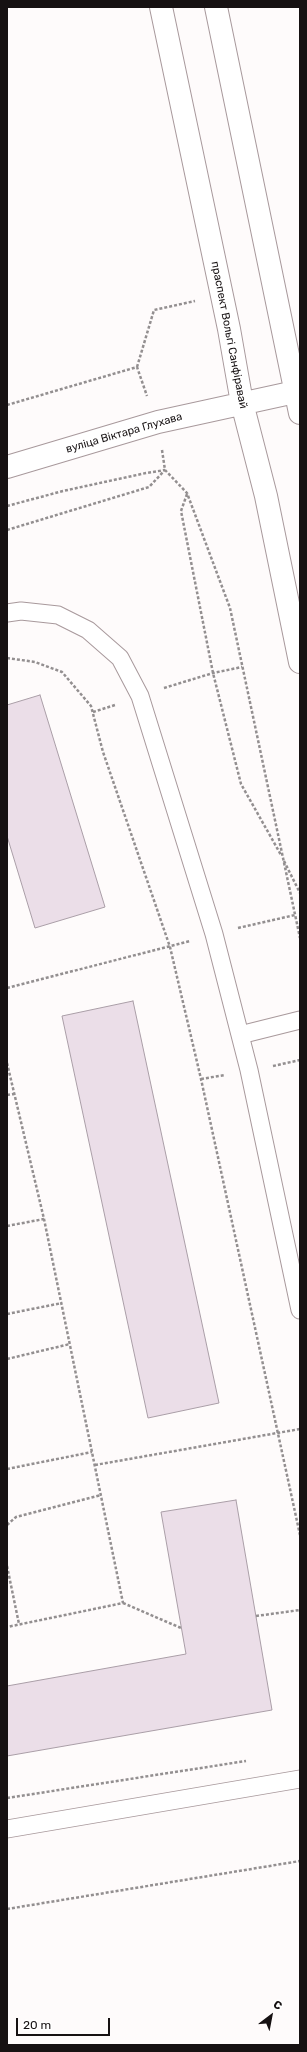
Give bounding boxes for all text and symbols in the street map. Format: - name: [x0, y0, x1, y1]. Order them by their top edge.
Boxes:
- street label: праспект Вольгі Санфіравай: [208, 260, 250, 410]
- street label: вуліца Віктара Глухава: [64, 410, 184, 456]
- north arrow: [251, 1996, 291, 2036]
- text: С: [271, 1998, 284, 2013]
- scale bar: [18, 2010, 112, 2036]
- text: 20 m: [23, 2018, 51, 2032]

